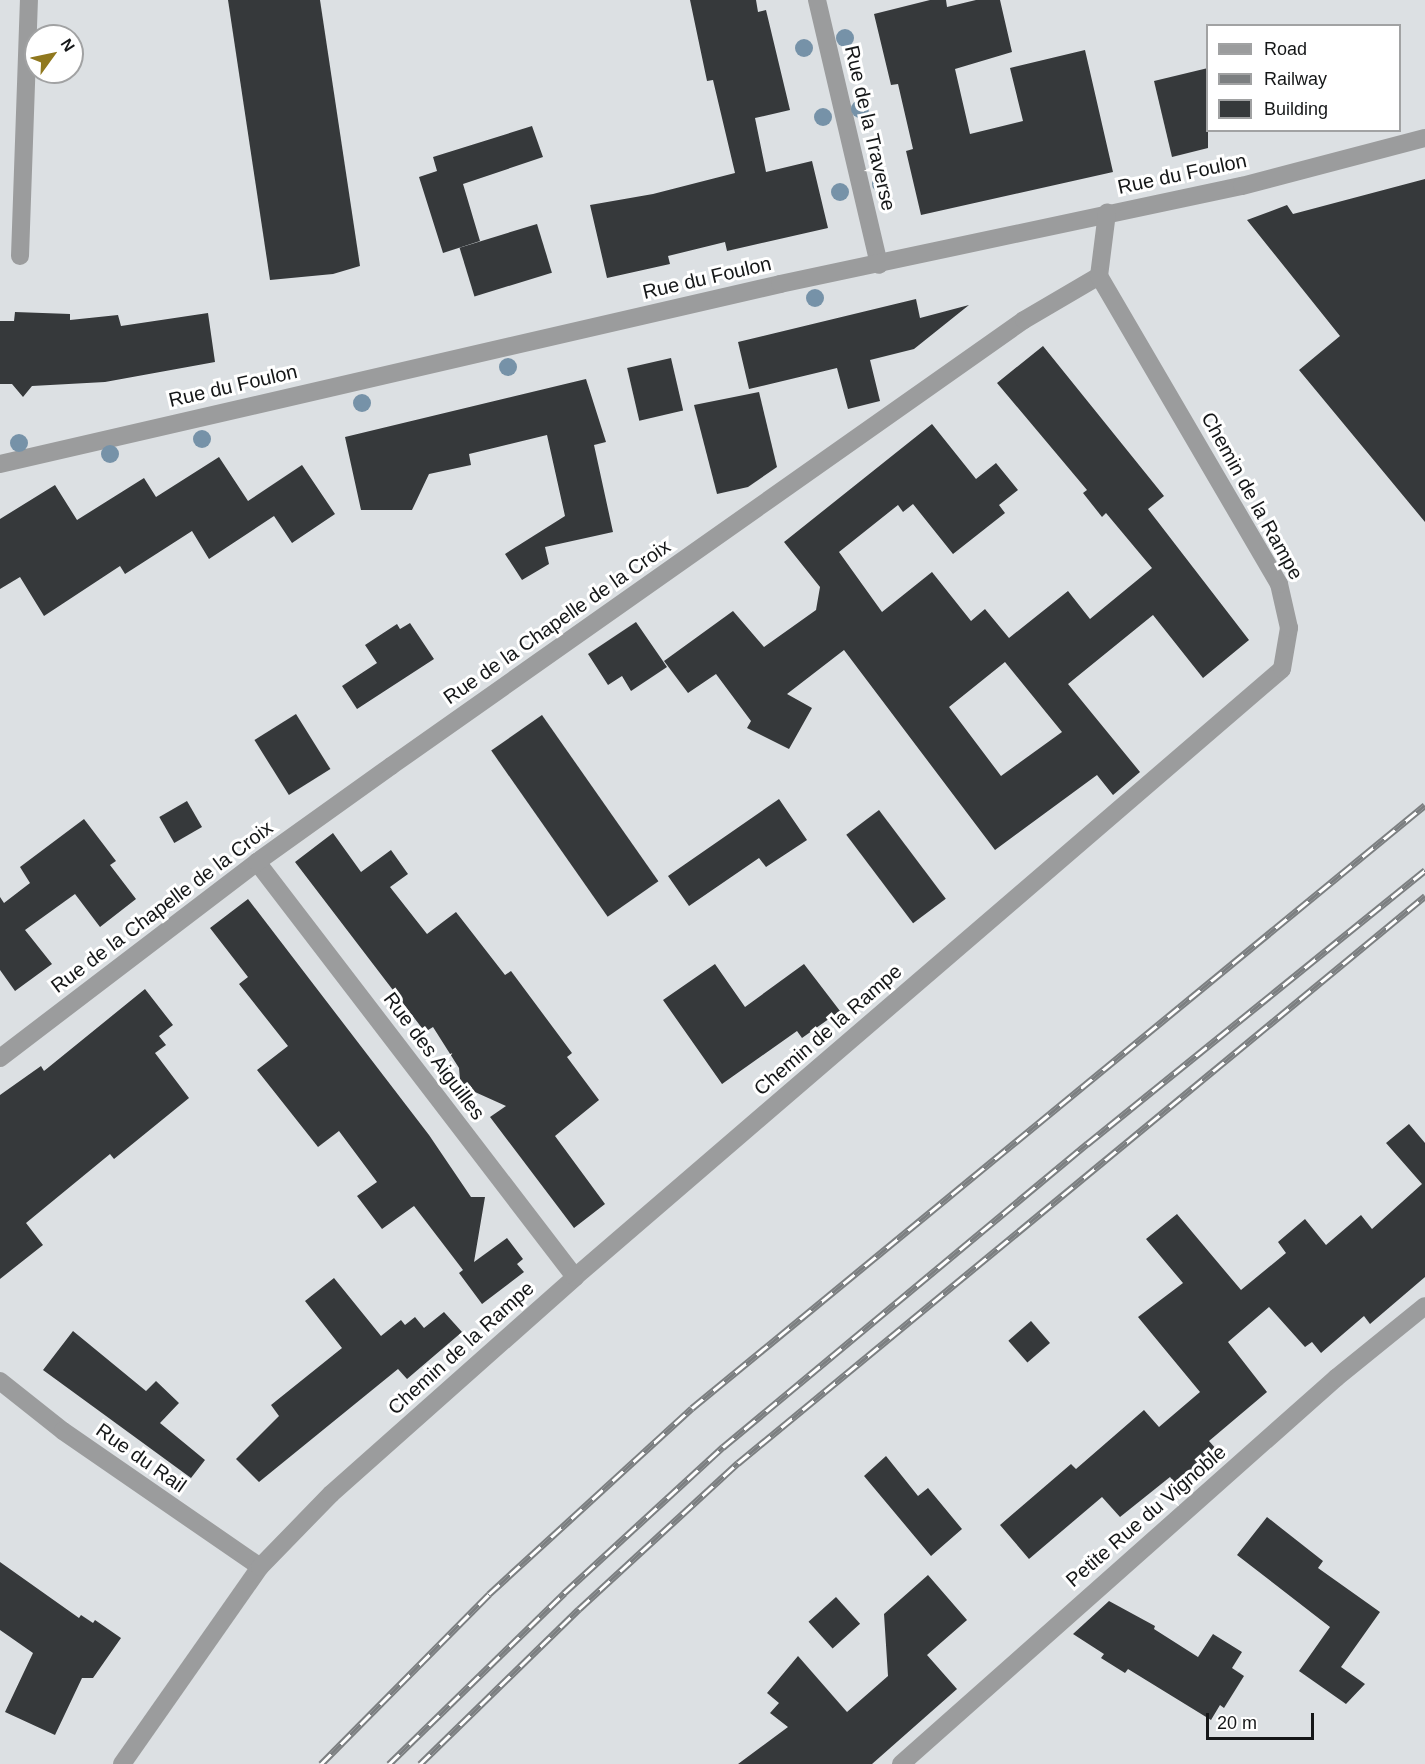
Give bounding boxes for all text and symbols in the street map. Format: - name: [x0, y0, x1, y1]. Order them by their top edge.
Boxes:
- north arrow: [24, 24, 84, 84]
- legend: [1206, 24, 1401, 132]
- text: N: [58, 36, 78, 54]
- text: Road: [1264, 39, 1307, 59]
- street label: Rue de la Traverse: [839, 43, 901, 213]
- text: Railway: [1264, 69, 1327, 89]
- text: Building: [1264, 99, 1328, 119]
- street label: Rue du Foulon: [1115, 149, 1249, 199]
- street label: Rue du Foulon: [640, 252, 774, 304]
- street label: Rue du Foulon: [166, 360, 300, 412]
- street label: Chemin de la Rampe: [1196, 408, 1308, 584]
- street label: Rue de la Chapelle de la Croix: [439, 534, 675, 710]
- street label: Rue de la Chapelle de la Croix: [46, 816, 278, 998]
- street label: Chemin de la Rampe: [749, 959, 907, 1101]
- street label: Rue des Aiguilles: [378, 987, 490, 1125]
- street label: Chemin de la Rampe: [383, 1276, 539, 1420]
- street label: Rue du Rail: [91, 1418, 191, 1498]
- street label: Petite Rue du Vignoble: [1061, 1440, 1231, 1592]
- scale bar: [1209, 1701, 1317, 1739]
- text: 20 m: [1217, 1713, 1257, 1733]

